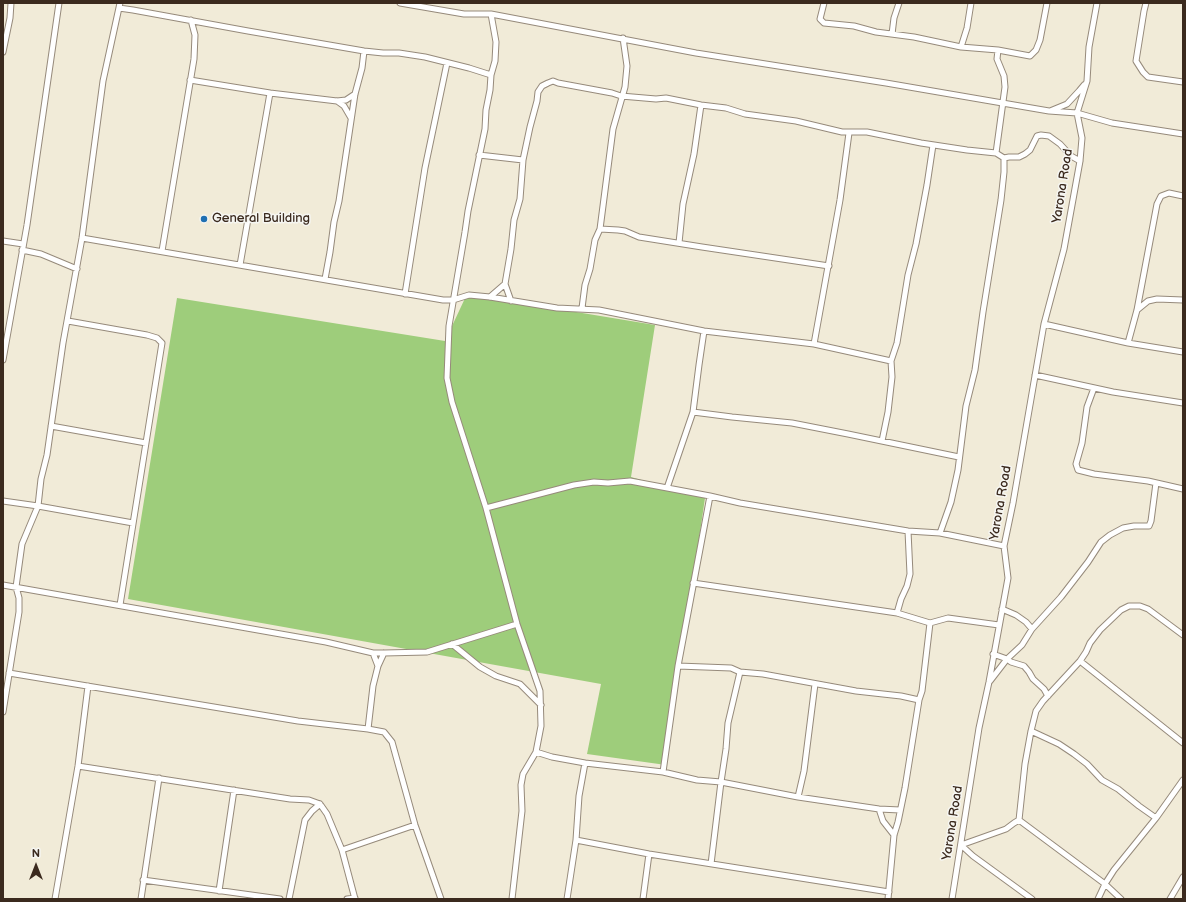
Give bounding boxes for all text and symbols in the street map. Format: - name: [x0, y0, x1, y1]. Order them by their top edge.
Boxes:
- street label: Yarona Road: [1049, 148, 1077, 224]
- place label: General Building: [212, 211, 310, 227]
- marker: General Building: [199, 214, 209, 224]
- street label: Yarona Road: [987, 465, 1015, 541]
- street label: Yarona Road: [939, 785, 967, 861]
- north arrow: [16, 846, 56, 886]
- text: N: [32, 847, 40, 860]

